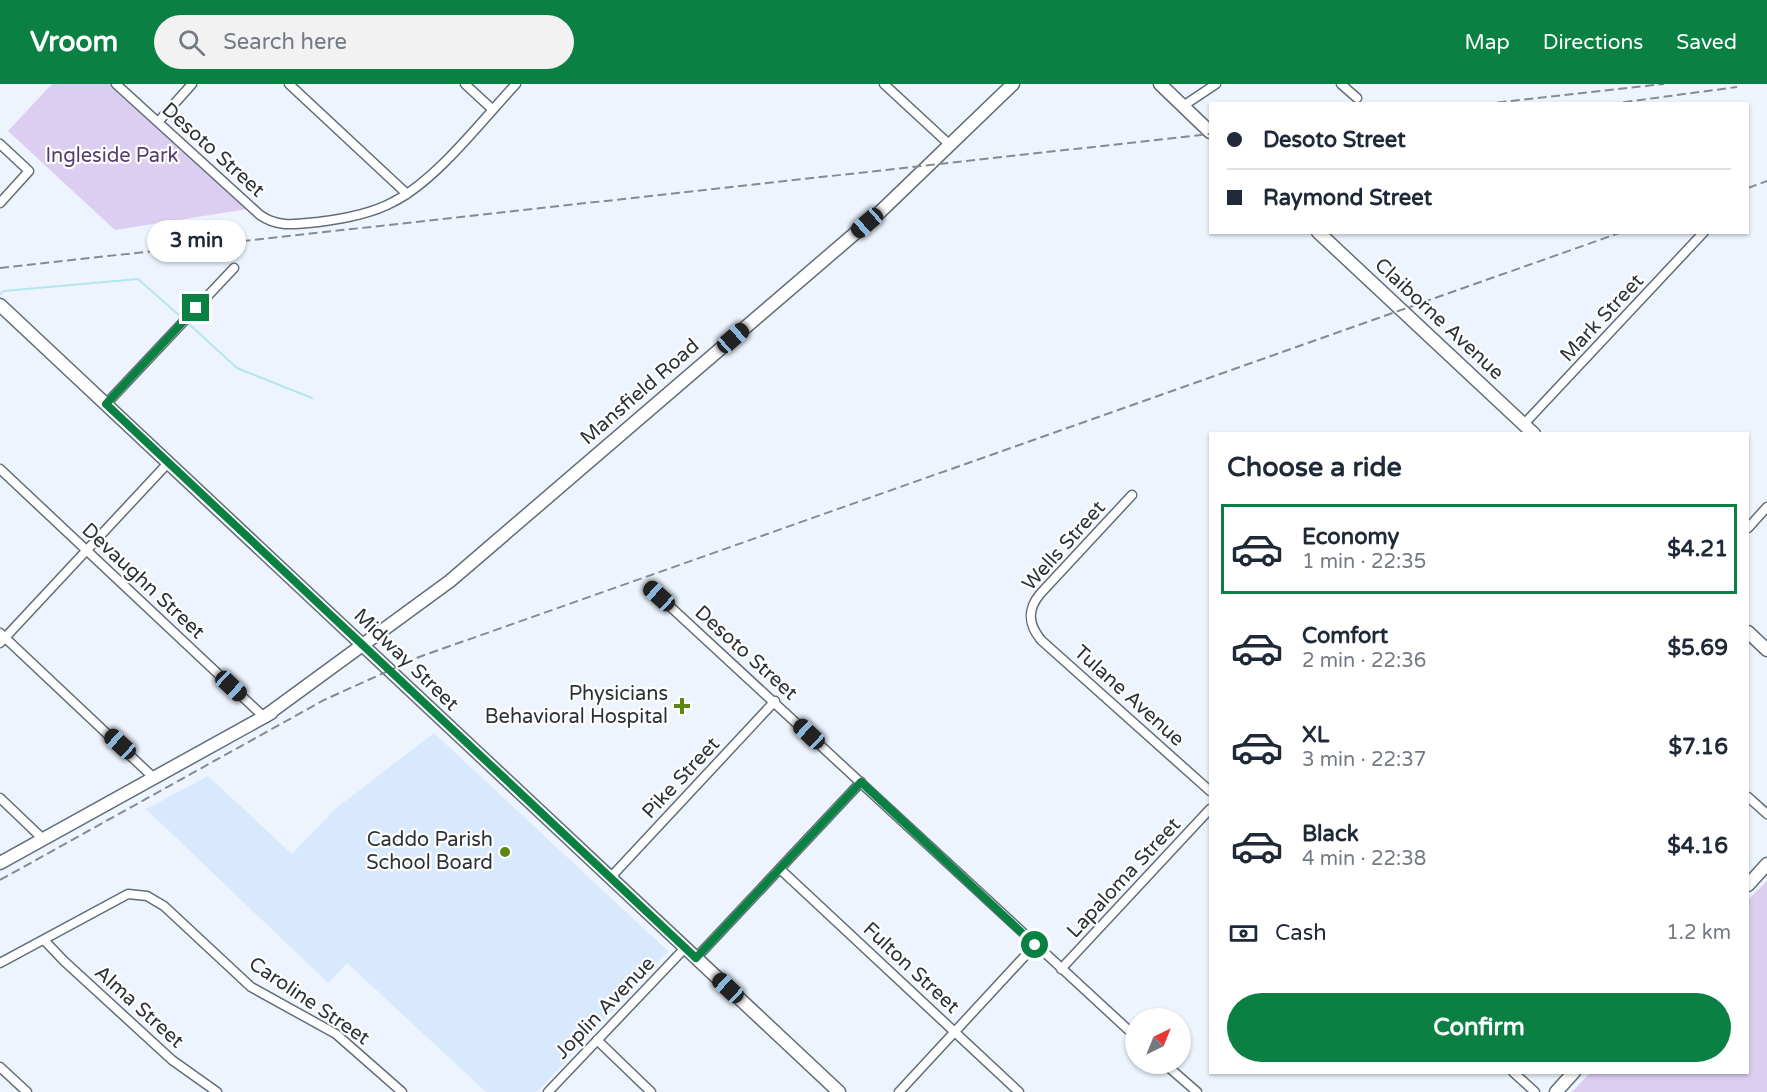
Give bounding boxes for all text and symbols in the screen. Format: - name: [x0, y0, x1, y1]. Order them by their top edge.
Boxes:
- search box: [154, 15, 574, 69]
- text: Vroom: [30, 25, 118, 59]
- icon: search: [175, 26, 208, 59]
- text: Search here: [223, 29, 347, 55]
- text: Map: [1464, 30, 1510, 55]
- text: Directions: [1543, 30, 1643, 55]
- text: Saved: [1676, 30, 1737, 55]
- street label: Desoto Street: [157, 98, 269, 203]
- text: Desoto Street: [1263, 127, 1406, 153]
- park label: Ingleside Park: [45, 144, 179, 168]
- text: Raymond Street: [1263, 185, 1432, 211]
- car: [848, 204, 886, 242]
- callout: 3 min: [146, 221, 246, 263]
- text: 3 min: [170, 229, 223, 253]
- street label: Claiborne Avenue: [1369, 253, 1509, 385]
- street label: Mark Street: [1555, 269, 1649, 367]
- route end: [182, 294, 209, 321]
- car: [714, 319, 752, 357]
- street label: Mansfield Road: [576, 334, 704, 450]
- text: Choose a ride: [1227, 451, 1402, 484]
- street label: Wells Street: [1017, 496, 1111, 596]
- street label: Devaughn Street: [77, 518, 210, 644]
- icon: car: [1230, 522, 1284, 576]
- text: Economy: [1302, 524, 1399, 550]
- text: $4.21: [1667, 536, 1728, 562]
- text: 1 min · 22:35: [1302, 550, 1426, 574]
- car: [640, 577, 678, 615]
- street label: Desoto Street: [690, 601, 802, 706]
- street label: Midway Street: [349, 604, 464, 716]
- icon: car: [1230, 621, 1284, 675]
- text: Comfort: [1302, 623, 1388, 649]
- text: $5.69: [1667, 635, 1728, 661]
- street label: Tulane Avenue: [1069, 640, 1189, 752]
- text: 2 min · 22:36: [1302, 649, 1426, 673]
- car: [212, 667, 250, 705]
- place label: Physicians Behavioral Hospital: [485, 682, 668, 729]
- marker: Physicians Behavioral Hospital: [673, 697, 691, 715]
- car: [790, 715, 828, 753]
- icon: car: [1230, 720, 1284, 774]
- text: XL: [1302, 722, 1329, 748]
- car: [101, 725, 139, 763]
- street label: Pike Street: [637, 732, 725, 824]
- text: $7.16: [1668, 734, 1728, 760]
- text: 3 min · 22:37: [1302, 748, 1426, 772]
- street label: Lapaloma Street: [1062, 813, 1186, 943]
- icon: car: [1230, 819, 1284, 873]
- text: Black: [1302, 821, 1359, 847]
- place label: Caddo Parish School Board: [366, 828, 493, 875]
- text: $4.16: [1667, 833, 1728, 859]
- marker: Caddo Parish School Board: [498, 845, 512, 859]
- text: 4 min · 22:38: [1302, 847, 1426, 871]
- street label: Fulton Street: [858, 917, 964, 1019]
- icon: cash: [1227, 917, 1260, 950]
- text: Cash: [1275, 920, 1327, 946]
- text: 1.2 km: [1666, 921, 1731, 945]
- route start: [1021, 931, 1048, 958]
- street label: Caroline Street: [244, 952, 374, 1050]
- street label: Joplin Avenue: [550, 952, 660, 1064]
- street label: Alma Street: [89, 961, 189, 1054]
- car: [709, 969, 747, 1007]
- button: Confirm: [1227, 993, 1731, 1062]
- north arrow: [1125, 1008, 1191, 1074]
- map controls: [1125, 1008, 1191, 1074]

